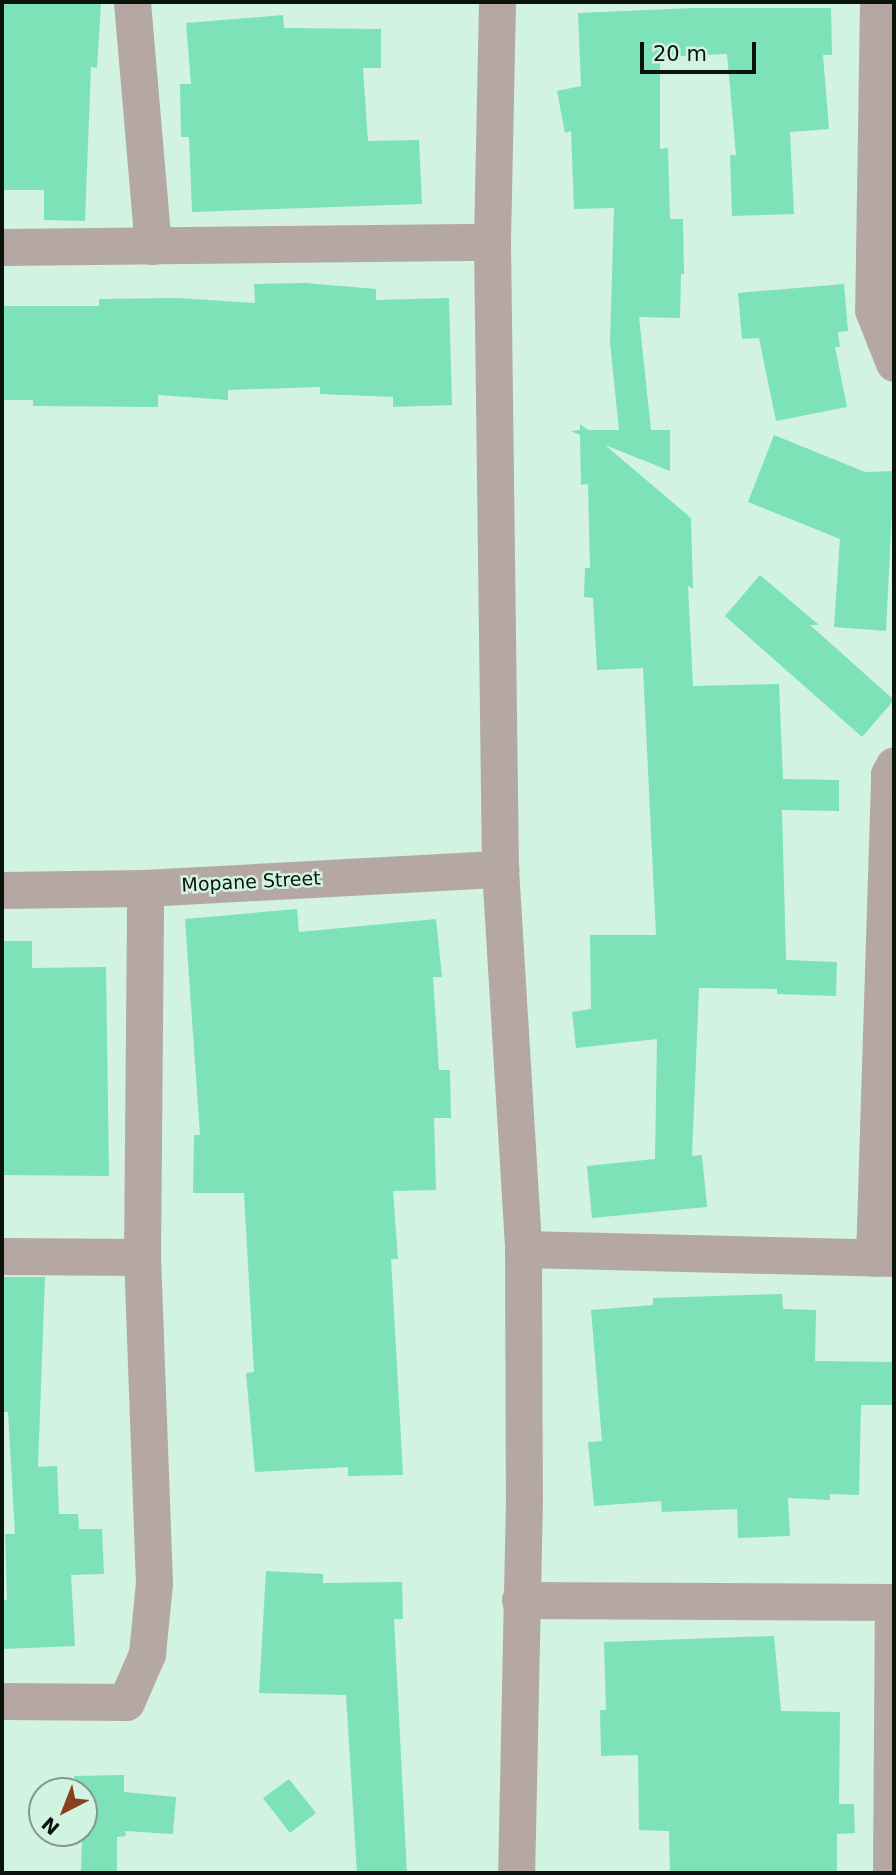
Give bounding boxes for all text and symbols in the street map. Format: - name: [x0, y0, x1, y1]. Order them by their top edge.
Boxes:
- scale bar: [644, 28, 760, 72]
- text: 20 m: [653, 42, 707, 66]
- street label: Mopane Street: [181, 867, 321, 897]
- north arrow: [28, 1777, 98, 1847]
- text: N: [37, 1813, 64, 1840]

